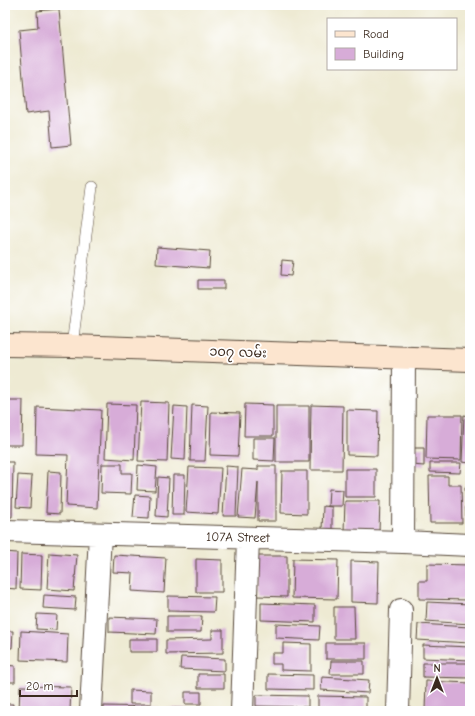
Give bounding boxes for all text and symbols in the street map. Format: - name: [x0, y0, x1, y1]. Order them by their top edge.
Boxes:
- legend: [327, 18, 457, 70]
- text: Road: [363, 27, 389, 41]
- text: Building: [363, 47, 404, 61]
- street label: ၁၀၇ လမ်း: [209, 343, 267, 363]
- street label: 107A Street: [206, 529, 271, 545]
- north arrow: [417, 658, 457, 698]
- text: N: [433, 662, 441, 675]
- scale bar: [20, 672, 77, 698]
- text: 20 m: [26, 679, 54, 693]

